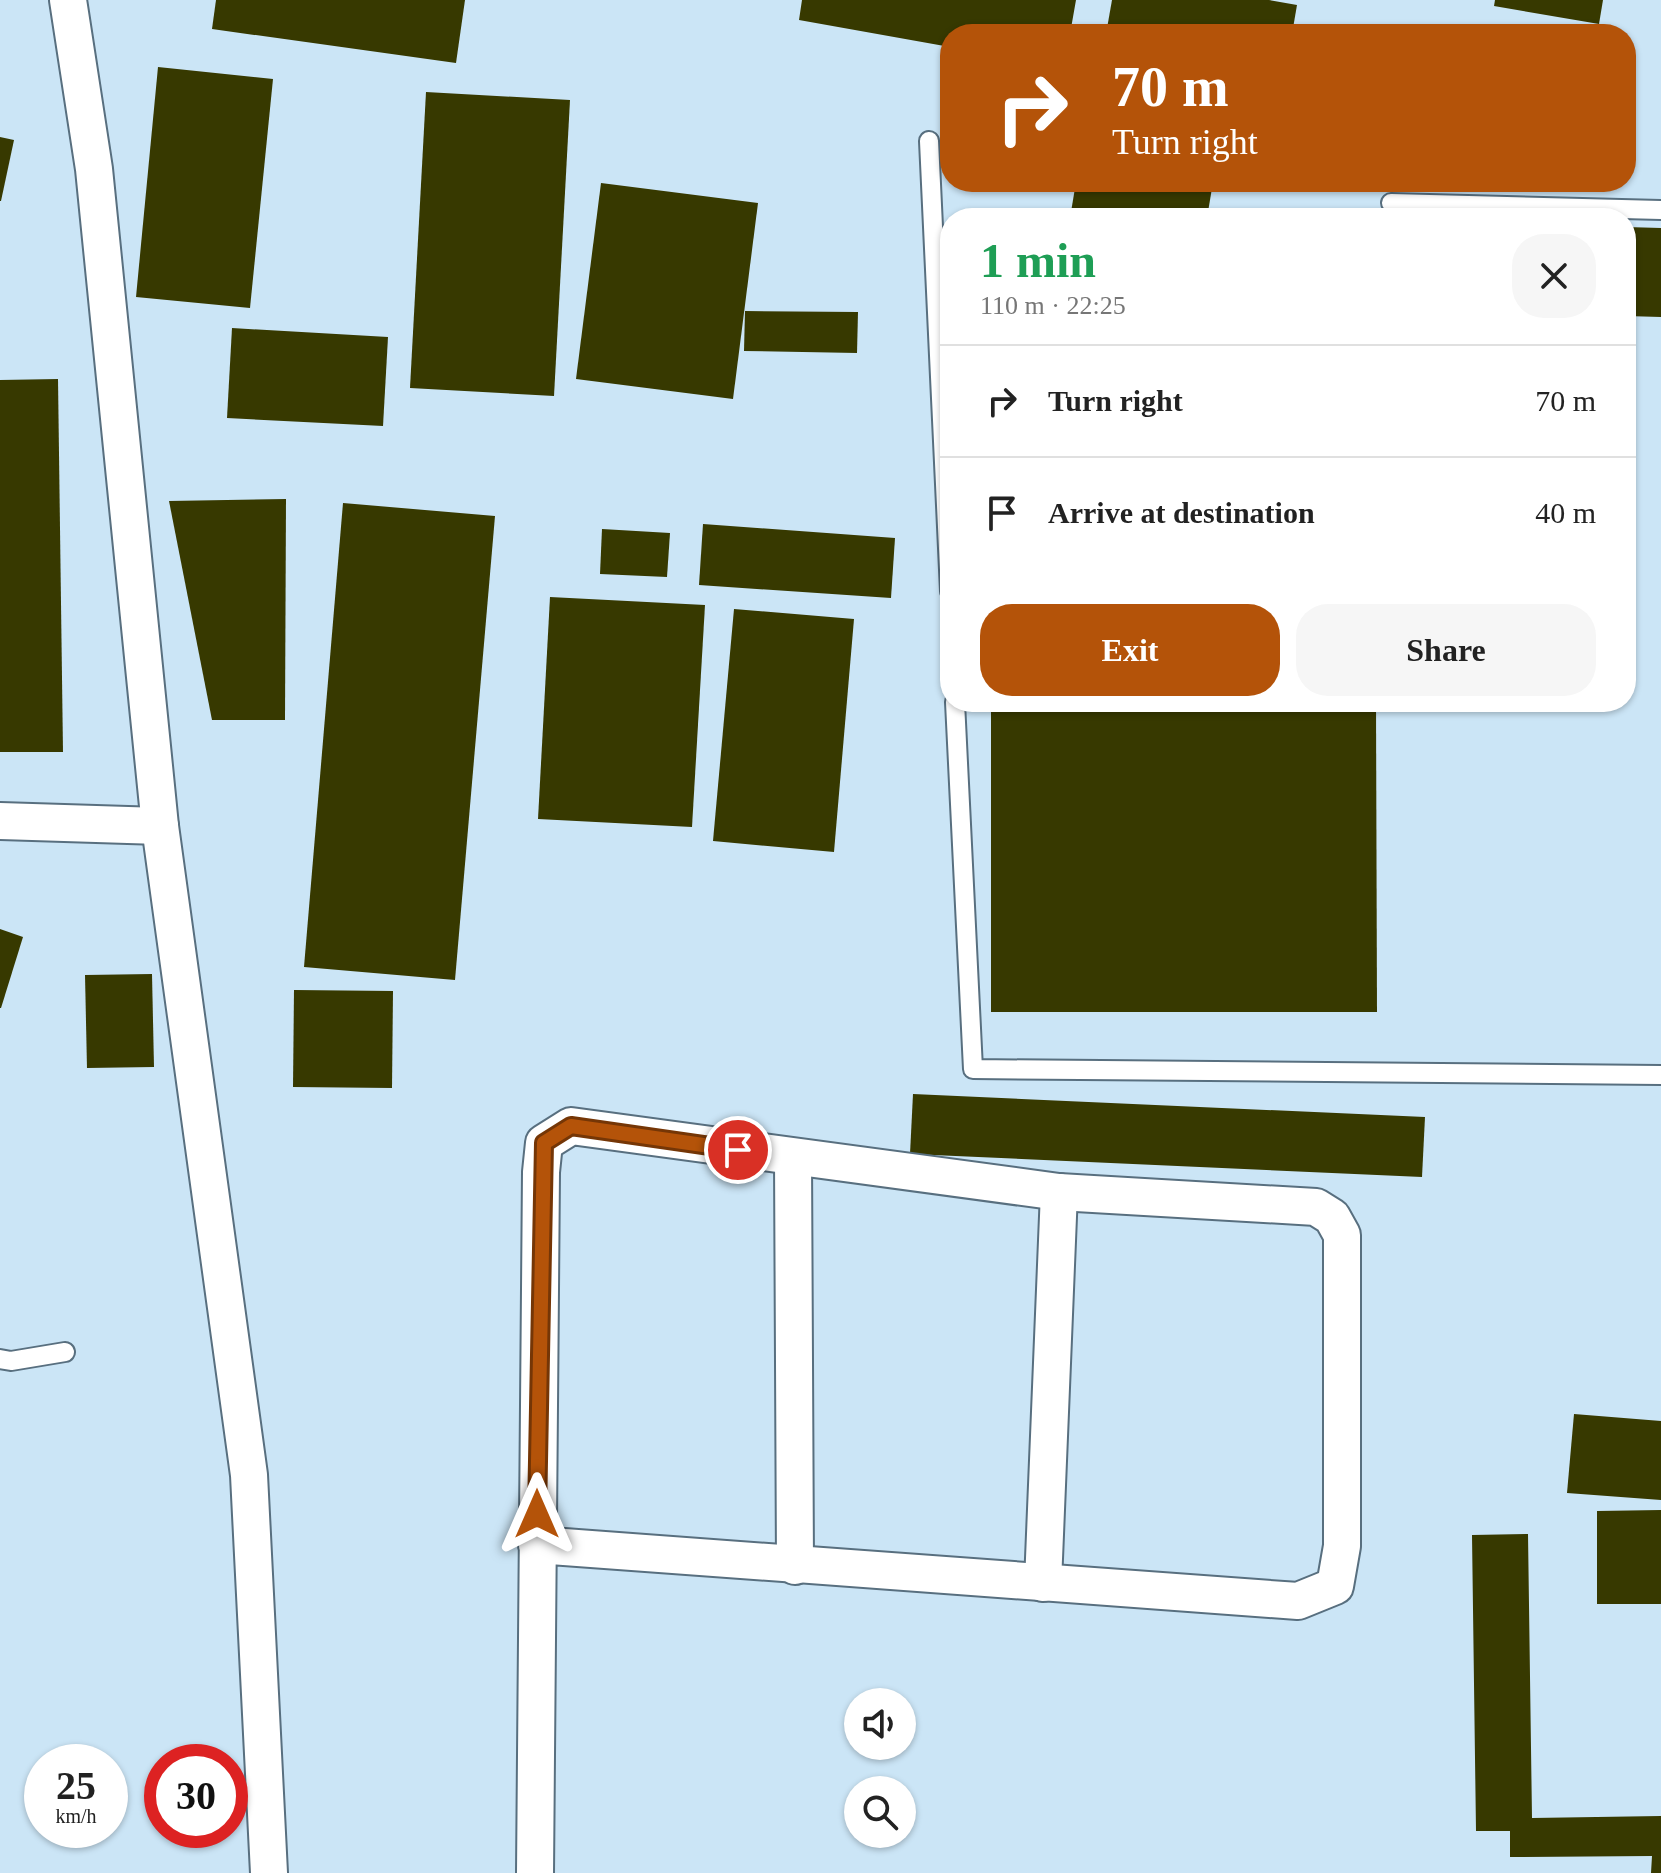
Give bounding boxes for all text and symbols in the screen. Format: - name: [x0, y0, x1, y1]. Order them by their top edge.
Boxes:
- icon: right: [980, 56, 1084, 160]
- text: 70 m: [1112, 56, 1229, 118]
- text: Turn right: [1112, 122, 1258, 162]
- text: 1 min: [980, 234, 1096, 287]
- button: close: [1512, 234, 1596, 318]
- text: 110 m · 22:25: [980, 291, 1126, 320]
- icon: right: [980, 379, 1024, 423]
- text: Turn right: [1048, 384, 1183, 417]
- text: 70 m: [1535, 384, 1596, 417]
- icon: arrive: [980, 491, 1024, 535]
- text: Arrive at destination: [1048, 496, 1315, 529]
- text: 40 m: [1535, 496, 1596, 529]
- button: Exit: [980, 604, 1280, 696]
- button: Share: [1296, 604, 1596, 696]
- pin: [704, 1116, 772, 1184]
- icon: arrive: [716, 1128, 760, 1172]
- position arrow: [495, 1472, 579, 1556]
- map controls: [844, 1688, 916, 1848]
- button: sound: [844, 1688, 916, 1760]
- speed limit sign: 30: [144, 1744, 248, 1848]
- text: 25: [56, 1763, 96, 1808]
- button: search: [844, 1776, 916, 1848]
- text: km/h: [55, 1805, 97, 1827]

